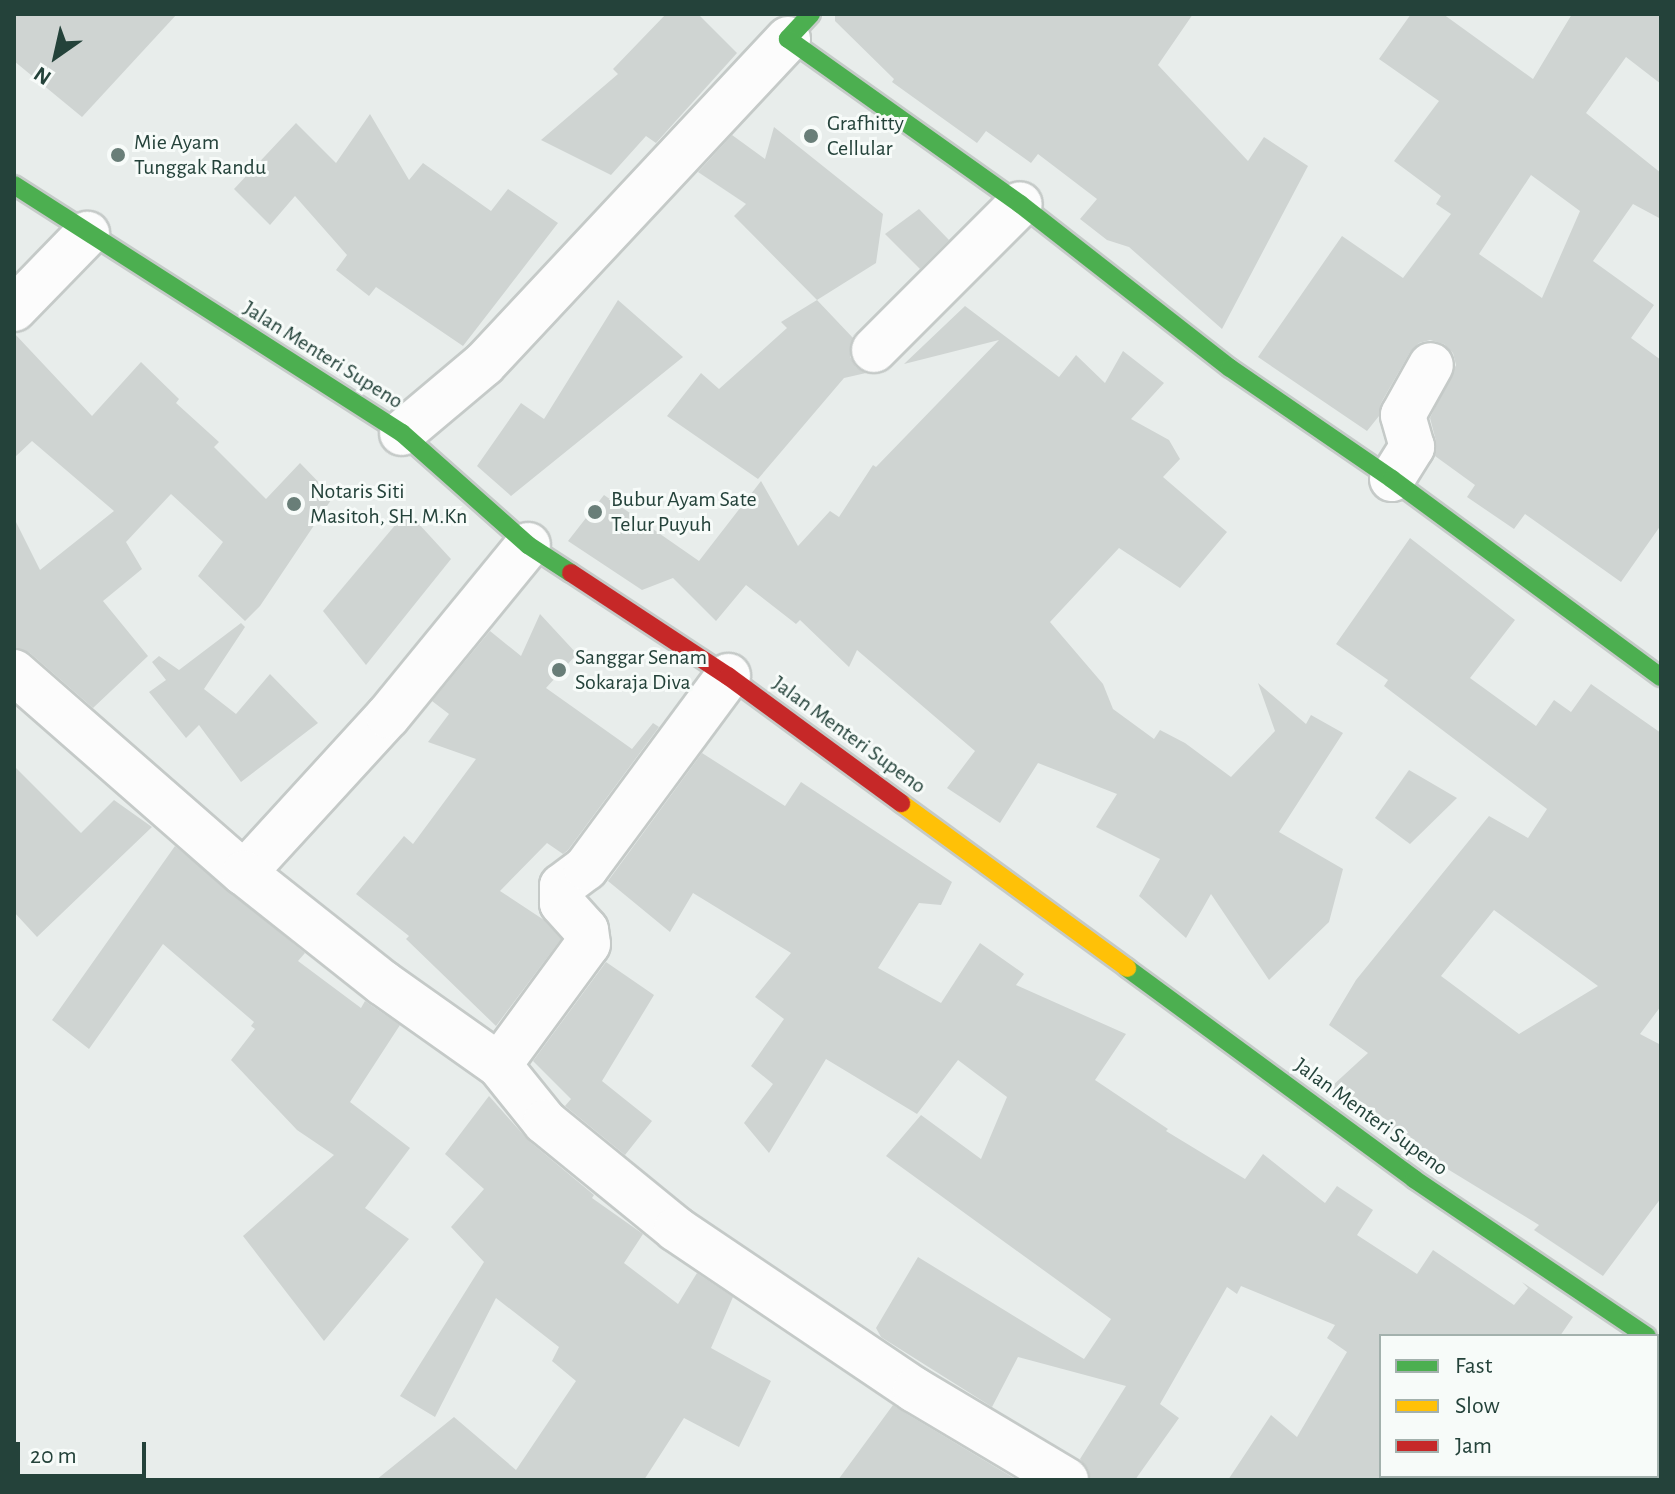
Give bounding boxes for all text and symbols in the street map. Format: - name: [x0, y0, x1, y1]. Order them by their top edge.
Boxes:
- north arrow: [16, 16, 96, 96]
- text: N: [30, 63, 55, 89]
- place label: Grafhitty Cellular: [827, 110, 904, 162]
- marker: Grafhitty Cellular: [802, 127, 820, 145]
- place label: Mie Ayam Tunggak Randu: [134, 129, 266, 180]
- marker: Mie Ayam Tunggak Randu: [109, 146, 127, 164]
- street label: Jalan Menteri Supeno: [238, 295, 408, 415]
- place label: Notaris Siti Masitoh, SH. M.Kn: [310, 478, 467, 530]
- place label: Bubur Ayam Sate Telur Puyuh: [611, 486, 757, 538]
- marker: Notaris Siti Masitoh, SH. M.Kn: [285, 495, 303, 513]
- marker: Bubur Ayam Sate Telur Puyuh: [586, 503, 604, 521]
- place label: Sanggar Senam Sokaraja Diva: [575, 644, 707, 696]
- marker: Sanggar Senam Sokaraja Diva: [550, 661, 568, 679]
- street label: Jalan Menteri Supeno: [767, 670, 931, 800]
- street label: Jalan Menteri Supeno: [1289, 1052, 1453, 1182]
- legend: [1379, 1334, 1659, 1478]
- text: Fast: [1455, 1354, 1492, 1378]
- text: Slow: [1455, 1394, 1500, 1418]
- scale bar: [20, 1426, 150, 1476]
- text: Jam: [1455, 1434, 1492, 1458]
- text: 20 m: [30, 1444, 77, 1468]

